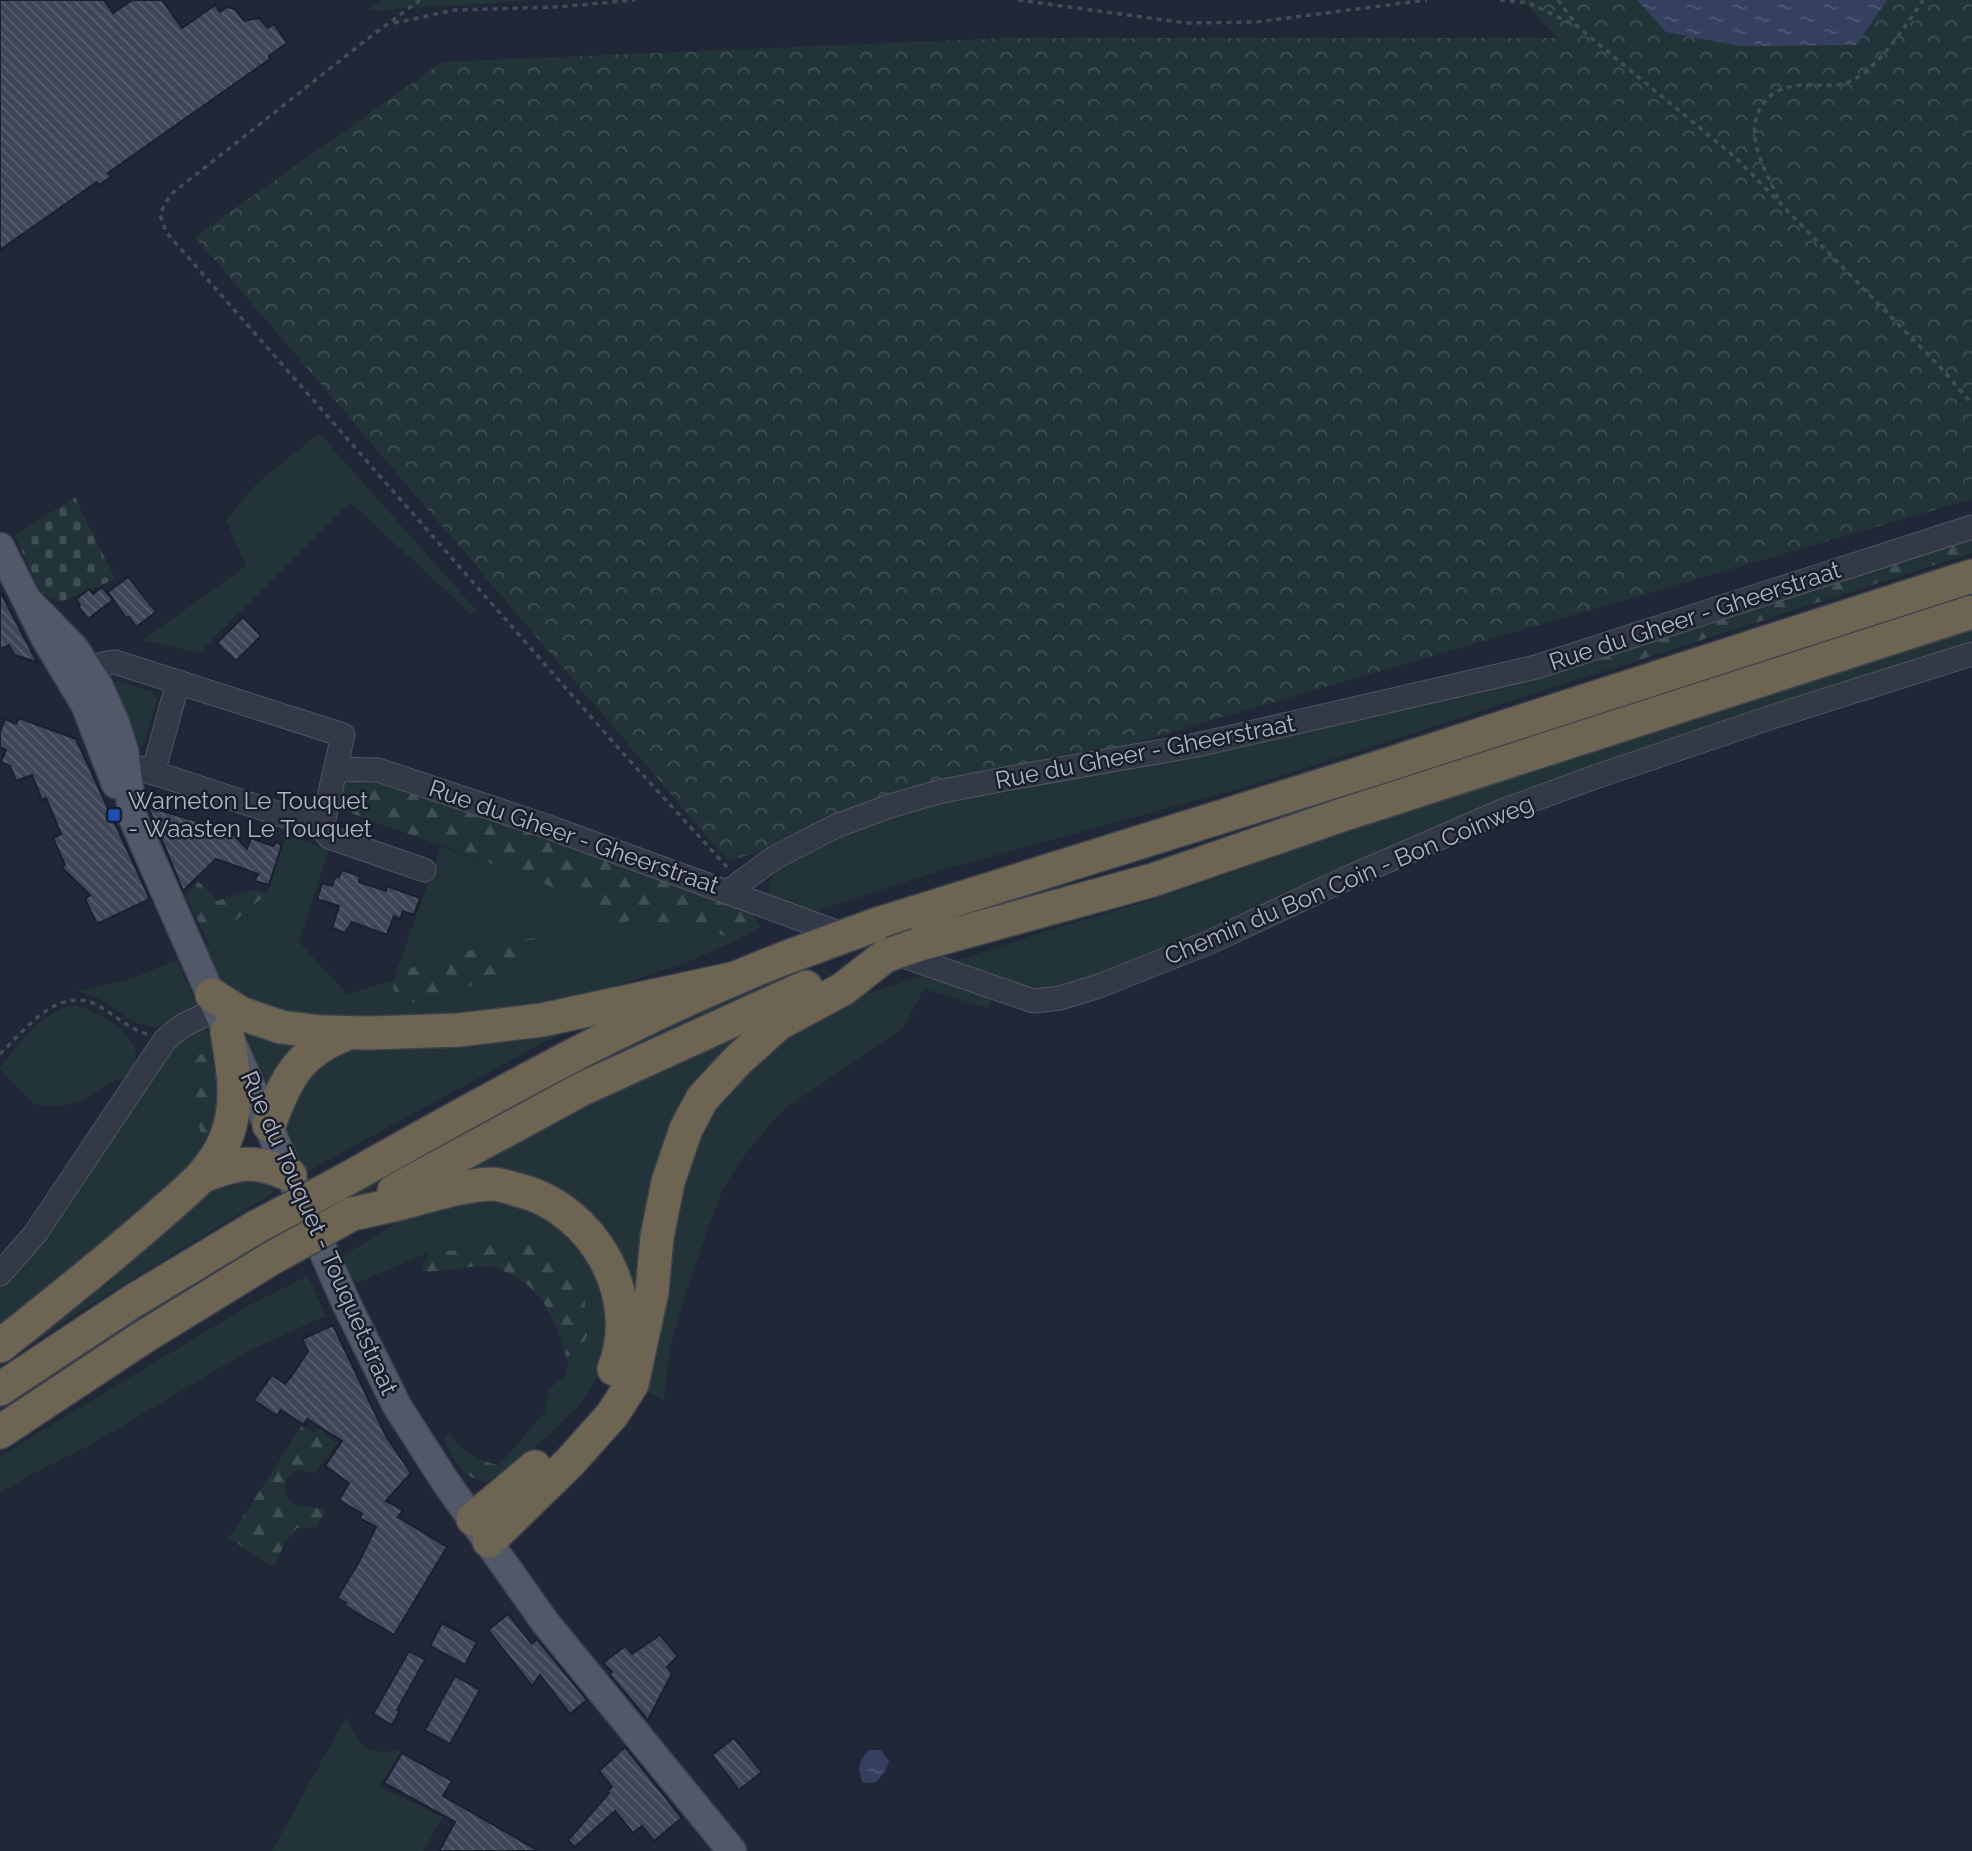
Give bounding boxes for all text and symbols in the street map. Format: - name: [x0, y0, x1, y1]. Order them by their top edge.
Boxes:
- street label: Rue du Gheer - Gheerstraat: [1545, 555, 1844, 676]
- street label: Rue du Gheer - Gheerstraat: [993, 708, 1297, 795]
- street label: Rue du Gheer - Gheerstraat: [425, 773, 723, 900]
- place label: Warneton Le Touquet - Waasten Le Touquet: [128, 786, 372, 843]
- street label: Chemin du Bon Coin - Bon Coinweg: [1160, 788, 1538, 971]
- marker: Warneton Le Touquet - Waasten Le Touquet: [106, 807, 122, 823]
- street label: Rue du Touquet - Touquetstraat: [235, 1066, 404, 1399]

